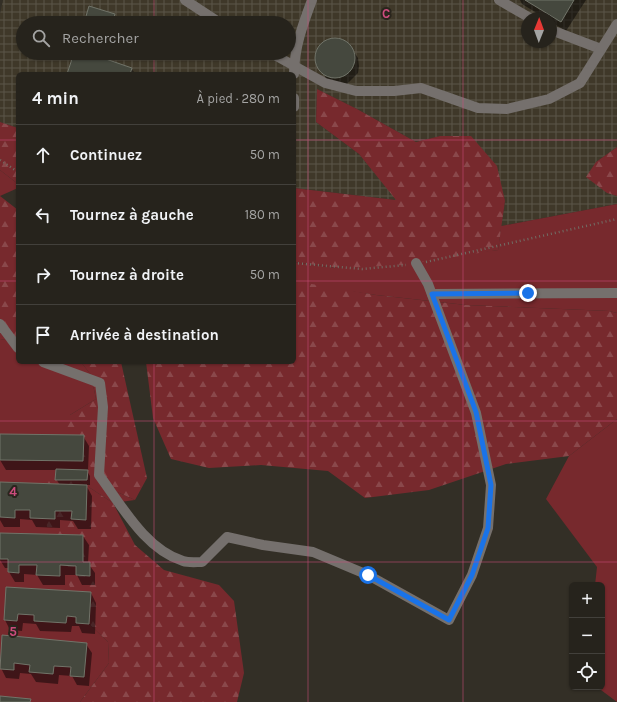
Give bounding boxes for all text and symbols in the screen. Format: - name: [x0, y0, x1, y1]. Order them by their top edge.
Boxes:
- text: C: [382, 6, 390, 21]
- north arrow: [521, 12, 557, 48]
- search box: [16, 16, 296, 60]
- icon: search: [30, 27, 52, 49]
- text: Rechercher: [62, 29, 139, 47]
- text: 4 min: [32, 88, 79, 108]
- text: À pied · 280 m: [197, 91, 280, 106]
- icon: ahead: [32, 144, 54, 166]
- text: Continuez: [70, 146, 142, 164]
- text: 50 m: [250, 147, 280, 162]
- icon: left: [32, 204, 54, 226]
- text: Tournez à gauche: [70, 206, 194, 224]
- text: 180 m: [245, 207, 280, 222]
- icon: right: [32, 264, 54, 286]
- text: Tournez à droite: [70, 266, 184, 284]
- text: 50 m: [250, 267, 280, 282]
- route end: [519, 284, 537, 302]
- icon: arrive: [32, 324, 54, 346]
- text: Arrivée à destination: [70, 326, 219, 344]
- text: 4: [9, 484, 17, 499]
- route start: [359, 566, 377, 584]
- map controls: [569, 582, 605, 690]
- button: +: [569, 582, 605, 618]
- button: −: [569, 618, 605, 654]
- text: 5: [9, 624, 17, 639]
- button: locate: [569, 654, 605, 690]

